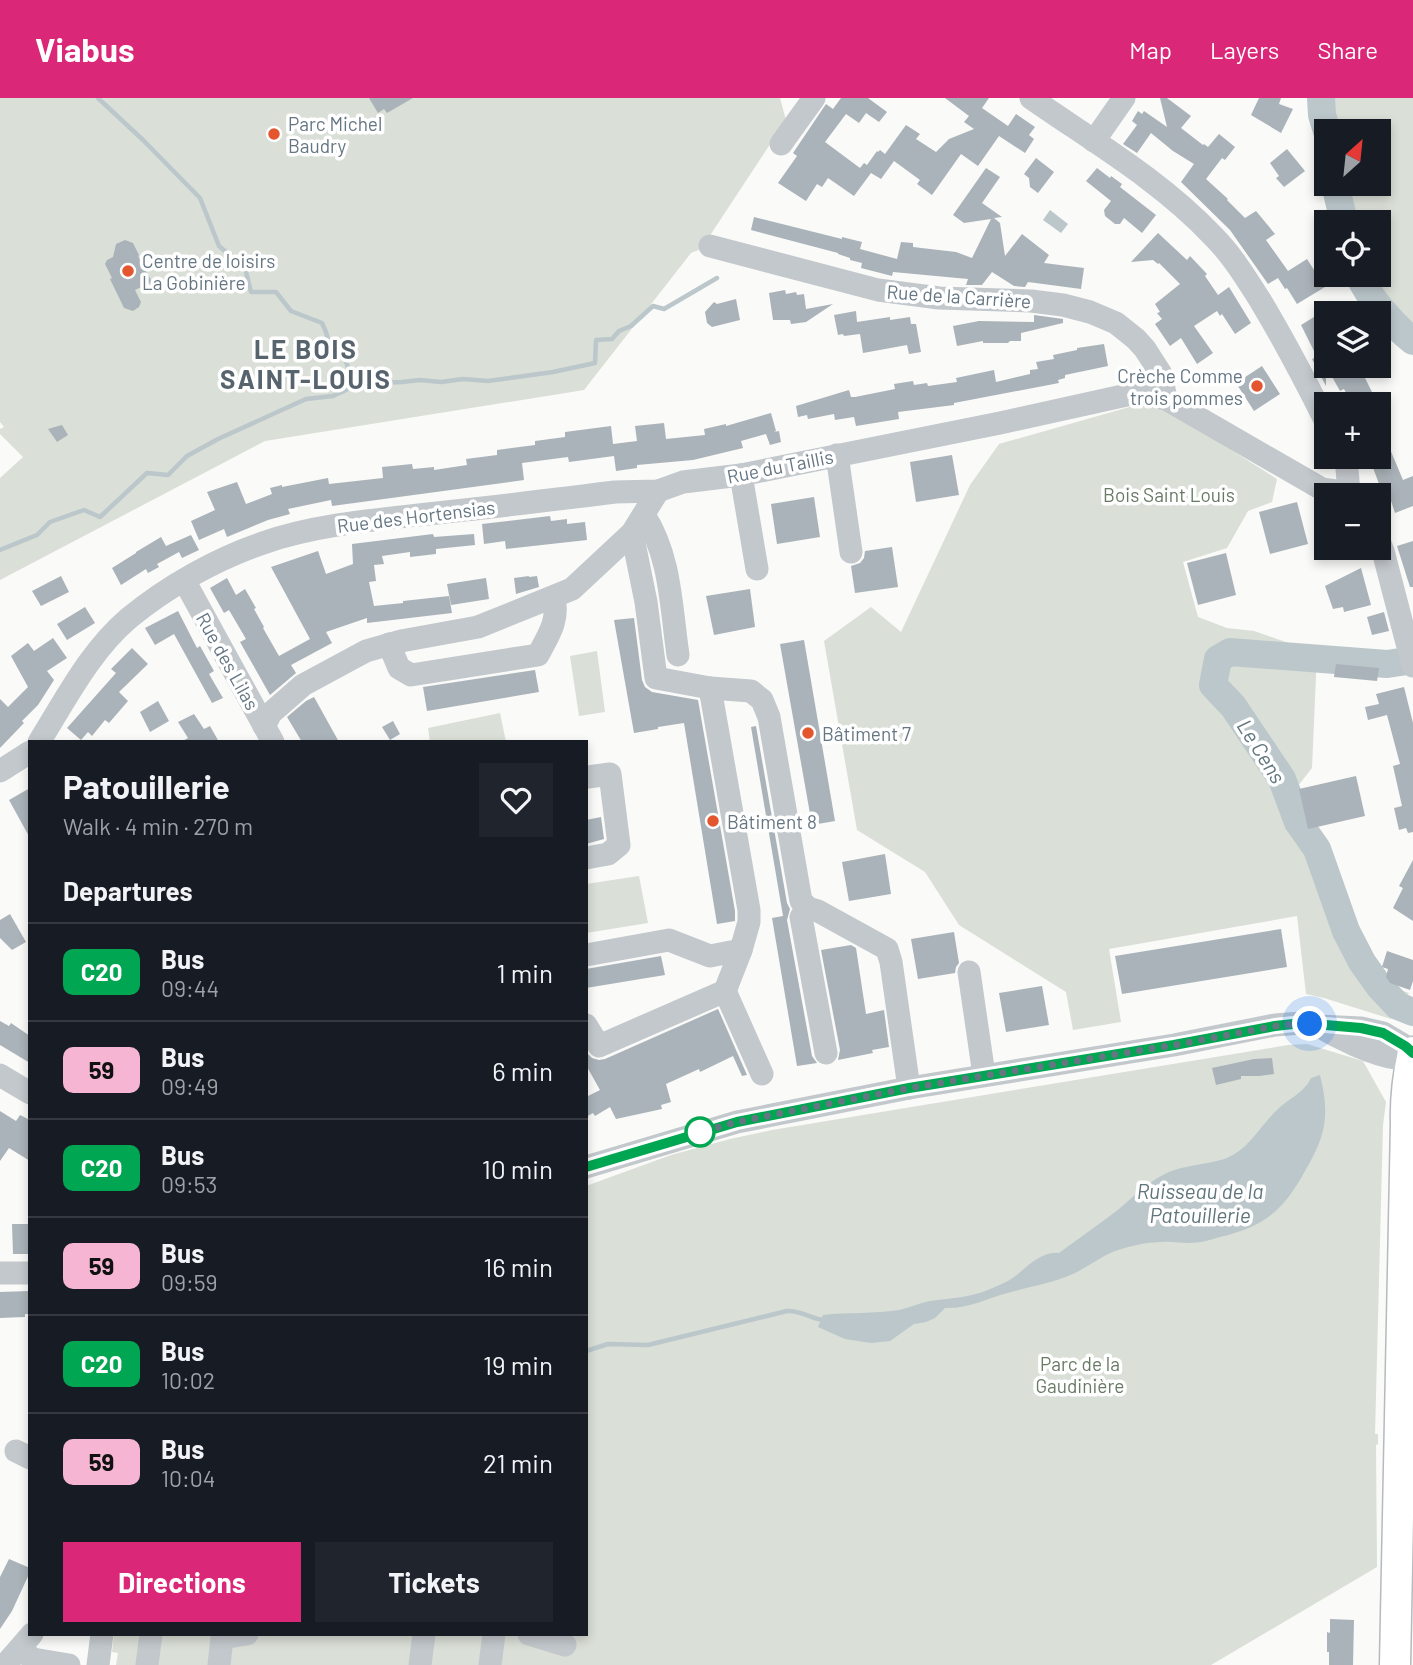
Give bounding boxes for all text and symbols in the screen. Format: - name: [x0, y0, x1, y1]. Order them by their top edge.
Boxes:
- text: Viabus: [35, 29, 135, 69]
- text: Map: [1129, 35, 1172, 64]
- text: Layers: [1210, 35, 1279, 64]
- text: Share: [1317, 35, 1378, 64]
- place label: Parc Michel Baudry: [288, 112, 382, 157]
- north arrow: [1314, 119, 1391, 196]
- map controls: [1314, 119, 1391, 560]
- marker: Parc Michel Baudry: [266, 126, 282, 142]
- button: locate: [1314, 210, 1391, 287]
- place label: Centre de loisirs La Gobinière: [142, 249, 275, 294]
- marker: Centre de loisirs La Gobinière: [120, 263, 136, 279]
- street label: Rue de la Carrière: [886, 279, 1032, 313]
- button: layers: [1314, 301, 1391, 378]
- district label: LE BOIS SAINT-LOUIS: [220, 333, 392, 394]
- place label: Crèche Comme trois pommes: [1117, 364, 1243, 409]
- marker: Crèche Comme trois pommes: [1249, 378, 1265, 394]
- button: +: [1314, 392, 1391, 469]
- street label: Rue du Taillis: [725, 444, 835, 488]
- park label: Bois Saint Louis: [1103, 483, 1235, 506]
- button: −: [1314, 483, 1391, 560]
- street label: Rue des Hortensias: [336, 495, 496, 537]
- street label: Rue des Lilas: [192, 608, 264, 714]
- water label: Le Cens: [1233, 714, 1291, 788]
- place label: Bâtiment 7: [822, 722, 911, 745]
- marker: Bâtiment 7: [800, 725, 816, 741]
- button: heart: [479, 763, 553, 837]
- text: Patouillerie: [63, 766, 230, 806]
- place label: Bâtiment 8: [727, 810, 817, 833]
- text: Walk · 4 min · 270 m: [63, 812, 253, 840]
- marker: Bâtiment 8: [705, 813, 721, 829]
- text: Departures: [63, 875, 193, 906]
- text: Bus: [161, 943, 204, 974]
- text: C20: [81, 957, 122, 986]
- text: 1 min: [497, 957, 553, 988]
- text: 09:44: [161, 974, 219, 1002]
- your location: [1292, 1006, 1327, 1041]
- text: Bus: [161, 1041, 204, 1072]
- text: 59: [89, 1055, 114, 1084]
- text: 6 min: [492, 1055, 553, 1086]
- text: 09:49: [161, 1072, 218, 1100]
- unlabelled marker: [685, 1117, 715, 1147]
- text: Bus: [161, 1139, 204, 1170]
- text: C20: [81, 1153, 122, 1182]
- text: 10 min: [482, 1153, 553, 1184]
- text: 09:53: [161, 1170, 217, 1198]
- water label: Ruisseau de la Patouillerie: [1137, 1178, 1263, 1227]
- text: Bus: [161, 1237, 204, 1268]
- text: 59: [89, 1251, 114, 1280]
- text: 16 min: [483, 1251, 553, 1282]
- text: 09:59: [161, 1268, 218, 1296]
- text: Bus: [161, 1335, 204, 1366]
- text: C20: [81, 1349, 122, 1378]
- text: 19 min: [483, 1349, 553, 1380]
- park label: Parc de la Gaudinière: [1036, 1352, 1124, 1397]
- text: 10:02: [161, 1366, 215, 1394]
- text: Bus: [161, 1433, 204, 1464]
- text: 59: [89, 1447, 114, 1476]
- text: 21 min: [483, 1447, 553, 1478]
- text: 10:04: [161, 1464, 216, 1492]
- button: Directions: [63, 1542, 301, 1622]
- button: Tickets: [315, 1542, 553, 1622]

